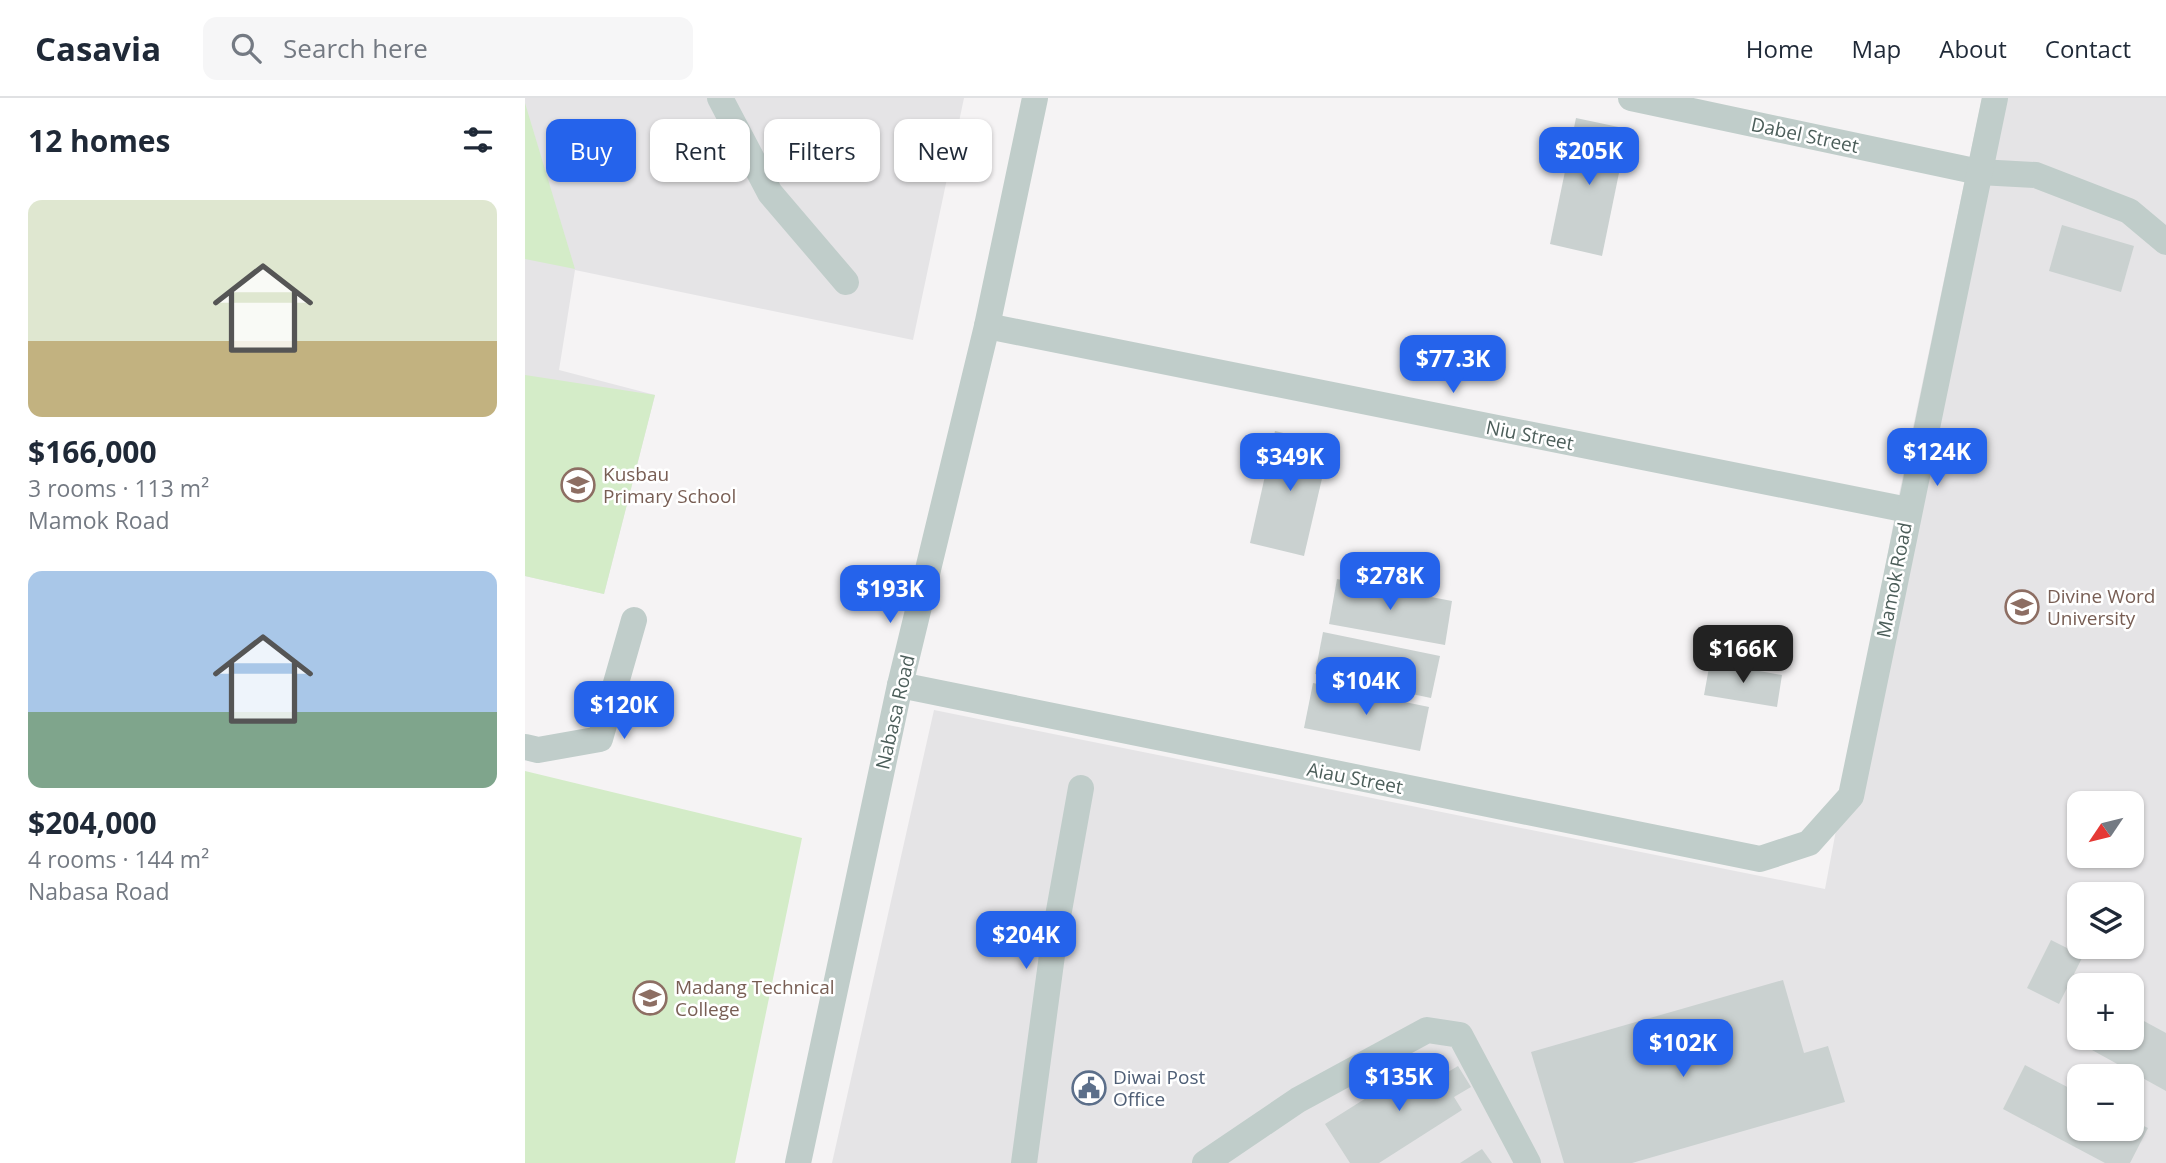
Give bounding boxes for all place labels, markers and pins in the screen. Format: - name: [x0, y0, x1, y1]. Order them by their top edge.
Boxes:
- pin: $205K: [1540, 127, 1638, 187]
- pin: $77.3K: [1396, 336, 1510, 395]
- pin: $124K: [1888, 428, 1986, 488]
- pin: $349K: [1241, 434, 1339, 493]
- place label: Kusbau Primary School: [603, 461, 736, 509]
- school or university icon: Kusbau Primary School: [559, 466, 597, 504]
- pin: $278K: [1341, 552, 1439, 612]
- pin: $193K: [841, 566, 939, 625]
- place label: Divine Word University: [2047, 583, 2156, 631]
- school or university icon: Divine Word University: [2003, 588, 2041, 626]
- pin: $166K: [1694, 626, 1792, 685]
- pin: $104K: [1317, 658, 1415, 717]
- pin: $120K: [575, 682, 673, 741]
- pin: $204K: [977, 912, 1075, 971]
- place label: Madang Technical College: [675, 974, 835, 1022]
- school or university icon: Madang Technical College: [631, 979, 669, 1017]
- pin: $102K: [1634, 1020, 1732, 1079]
- pin: $135K: [1350, 1054, 1448, 1113]
- place label: Diwai Post Office: [1113, 1064, 1206, 1112]
- public building icon: Diwai Post Office: [1070, 1069, 1108, 1107]

